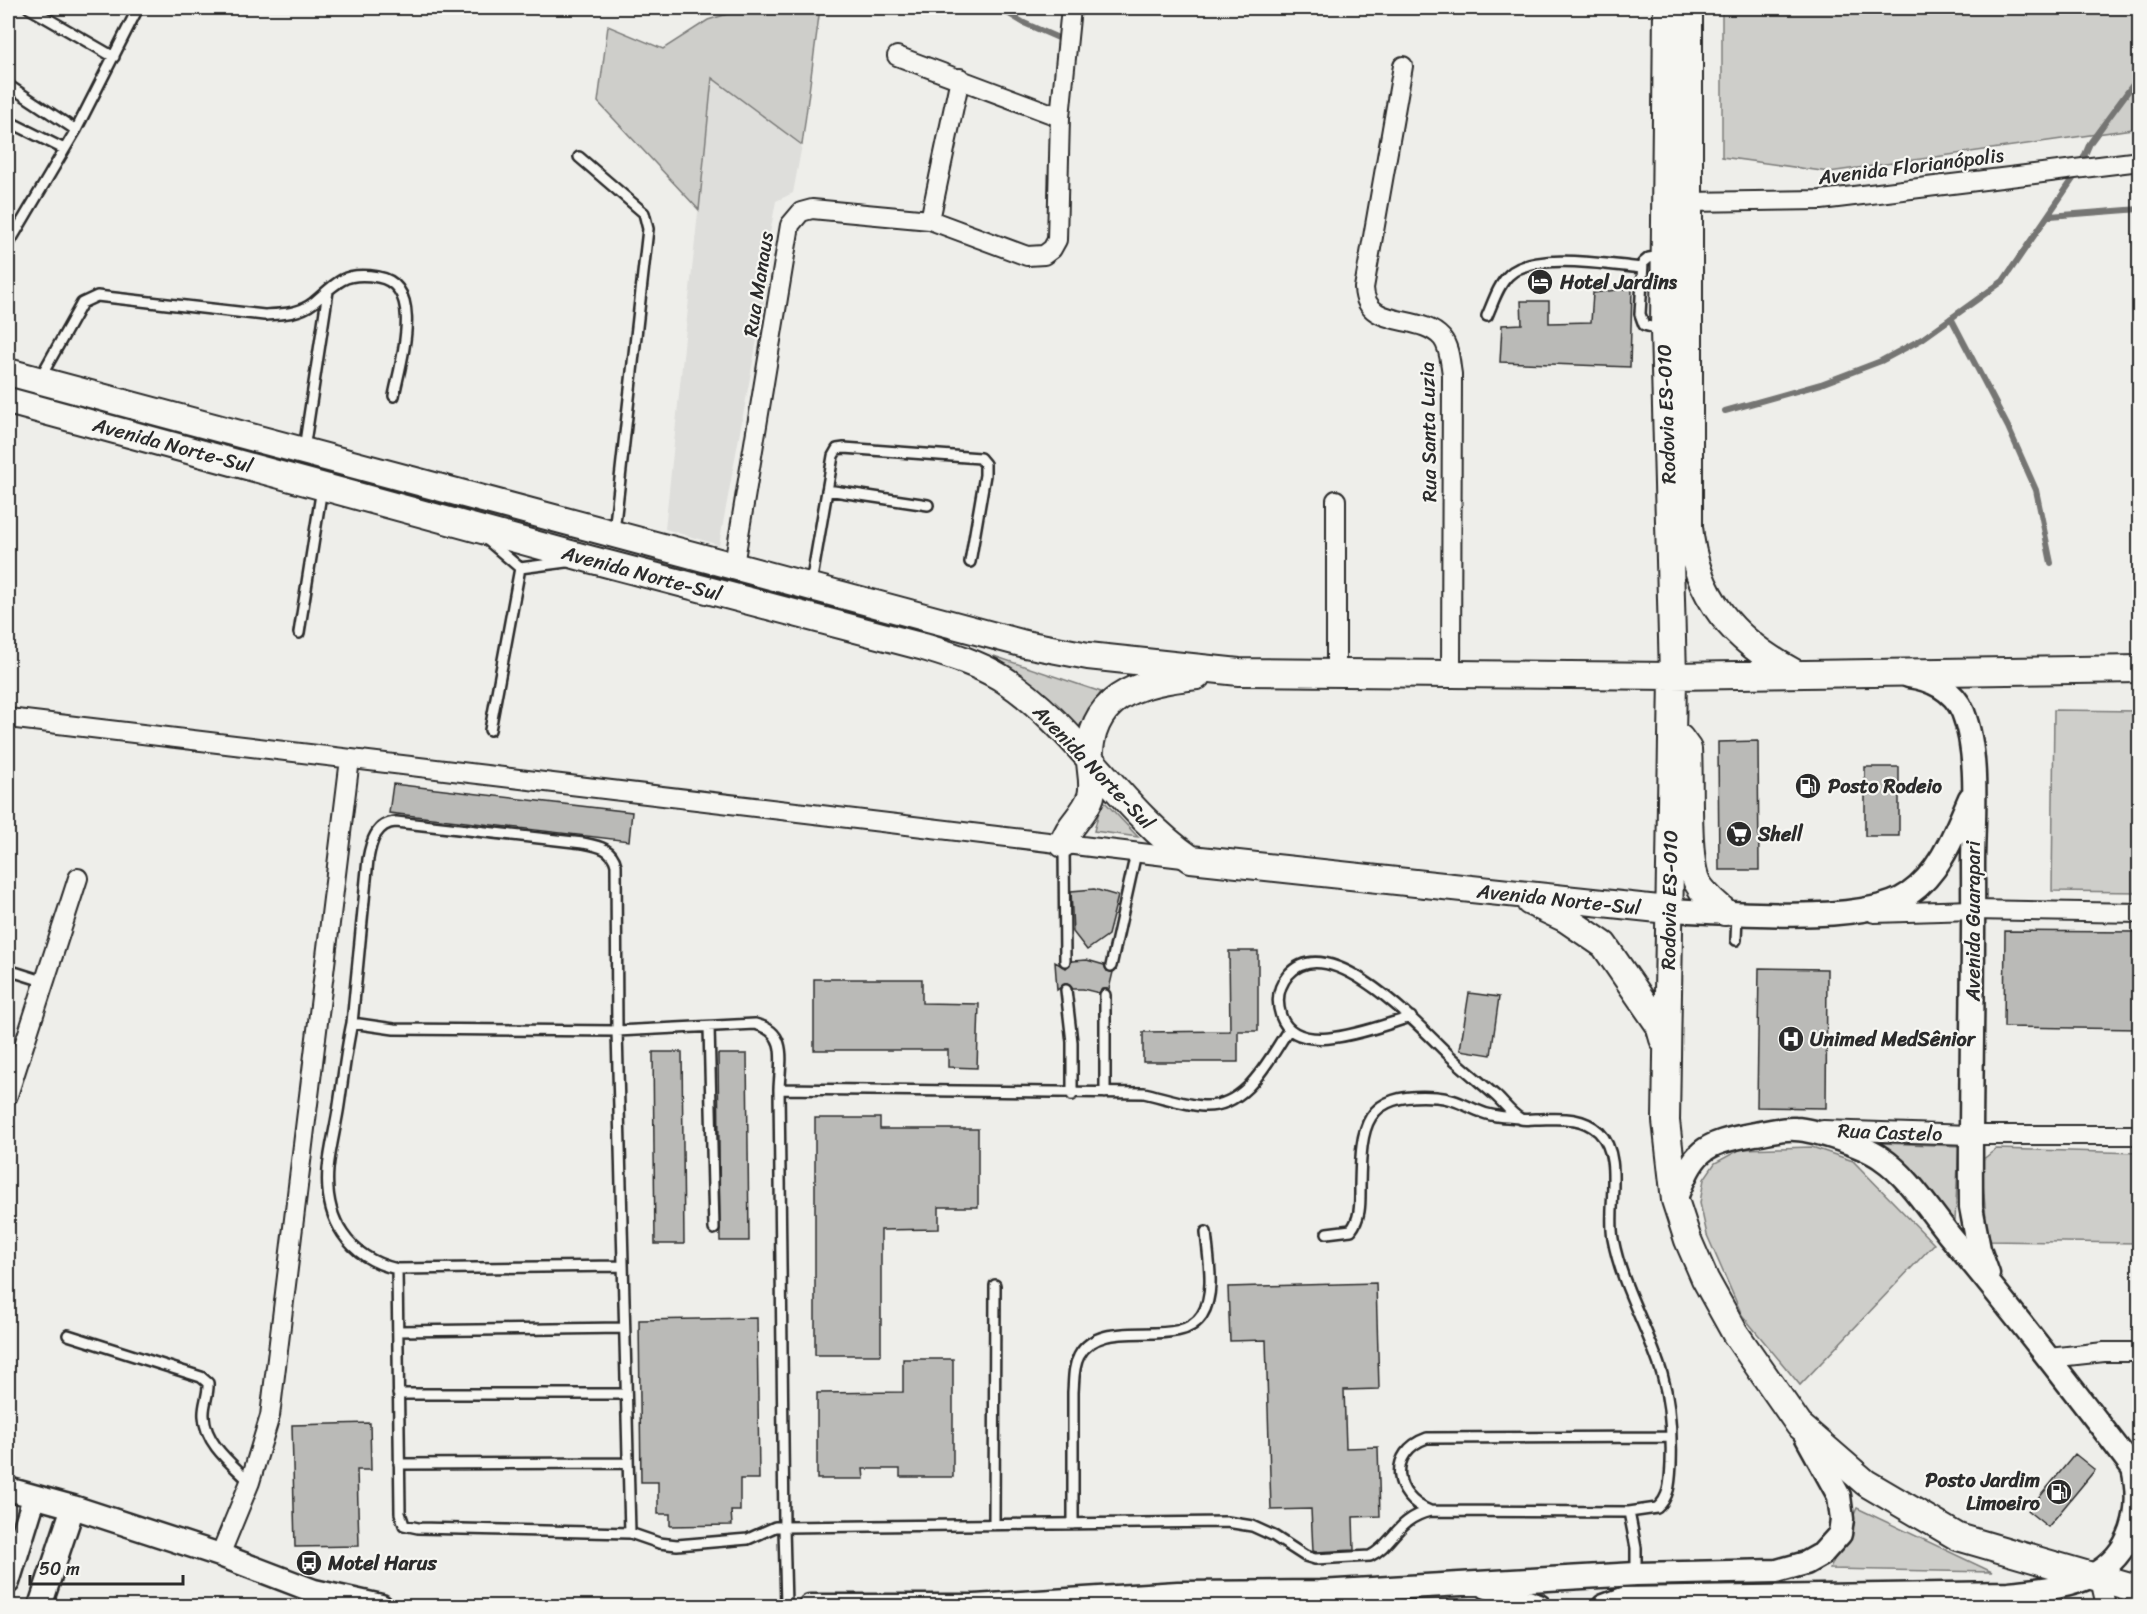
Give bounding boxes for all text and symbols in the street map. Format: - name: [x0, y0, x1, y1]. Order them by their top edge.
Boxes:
- street label: Avenida Florianópolis: [1815, 138, 2007, 195]
- street label: Rua Manaus: [733, 228, 784, 339]
- place label: Hotel Jardins: [1559, 265, 1678, 300]
- hotel icon: Hotel Jardins: [1525, 267, 1555, 297]
- street label: Rodovia ES-010: [1647, 343, 1686, 484]
- street label: Rua Santa Luzia: [1410, 361, 1447, 503]
- street label: Avenida Norte-Sul: [88, 407, 257, 484]
- street label: Avenida Norte-Sul: [557, 535, 726, 612]
- street label: Avenida Norte-Sul: [1023, 695, 1163, 839]
- place label: Posto Rodeio: [1828, 769, 1942, 804]
- fuel station icon: Posto Rodeio: [1793, 771, 1823, 801]
- place label: Shell: [1757, 817, 1804, 852]
- supermarket icon: Shell: [1724, 819, 1754, 849]
- street label: Rodovia ES-010: [1651, 830, 1688, 970]
- street label: Avenida Guarapari: [1956, 839, 1991, 1002]
- street label: Avenida Norte-Sul: [1474, 873, 1643, 926]
- place label: Unimed MedSênior: [1810, 1022, 1977, 1057]
- hospital icon: Unimed MedSênior: [1776, 1024, 1806, 1054]
- street label: Rua Castelo: [1837, 1113, 1943, 1152]
- place label: Posto Jardim Limoeiro: [1925, 1463, 2041, 1521]
- fuel station icon: Posto Jardim Limoeiro: [2044, 1477, 2074, 1507]
- place label: Motel Harus: [327, 1546, 438, 1581]
- scale bar: [30, 1548, 183, 1586]
- bus stop icon: Motel Harus: [294, 1548, 324, 1578]
- text: 50 m: [39, 1553, 80, 1585]

